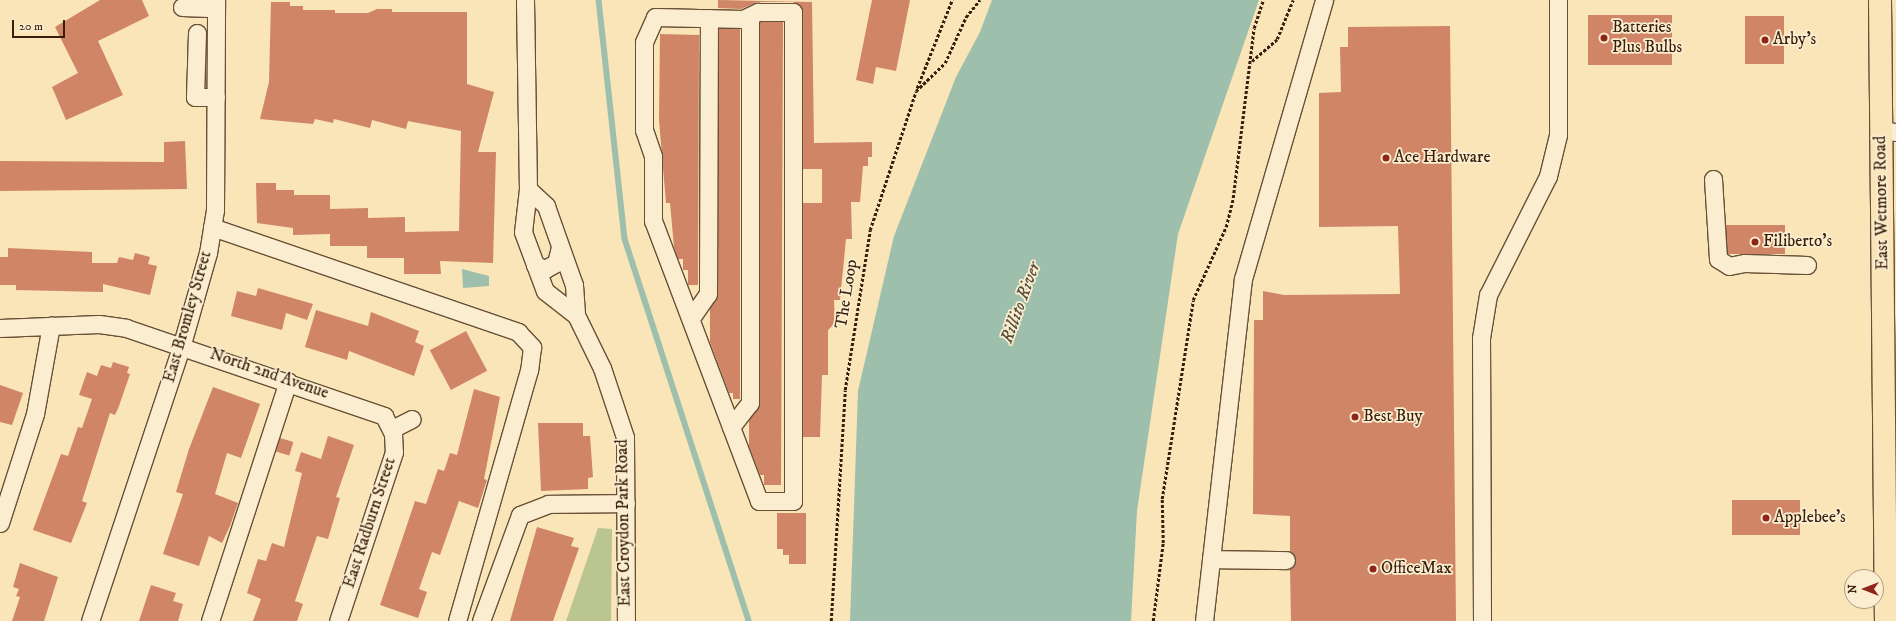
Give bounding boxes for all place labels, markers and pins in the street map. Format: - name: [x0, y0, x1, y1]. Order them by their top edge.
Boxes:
- place label: Batteries Plus Bulbs: [1612, 18, 1682, 58]
- place label: Arby's: [1773, 30, 1816, 50]
- marker: Batteries Plus Bulbs: [1599, 33, 1609, 43]
- marker: Arby's: [1760, 35, 1770, 45]
- place label: Ace Hardware: [1394, 148, 1490, 168]
- marker: Ace Hardware: [1381, 153, 1391, 163]
- place label: Filiberto's: [1763, 232, 1832, 252]
- marker: Filiberto's: [1750, 237, 1760, 247]
- place label: Best Buy: [1363, 407, 1423, 427]
- marker: Best Buy: [1350, 412, 1360, 422]
- place label: Applebee's: [1774, 508, 1846, 528]
- marker: Applebee's: [1761, 513, 1771, 523]
- place label: OfficeMax: [1381, 559, 1452, 579]
- marker: OfficeMax: [1368, 564, 1378, 574]

